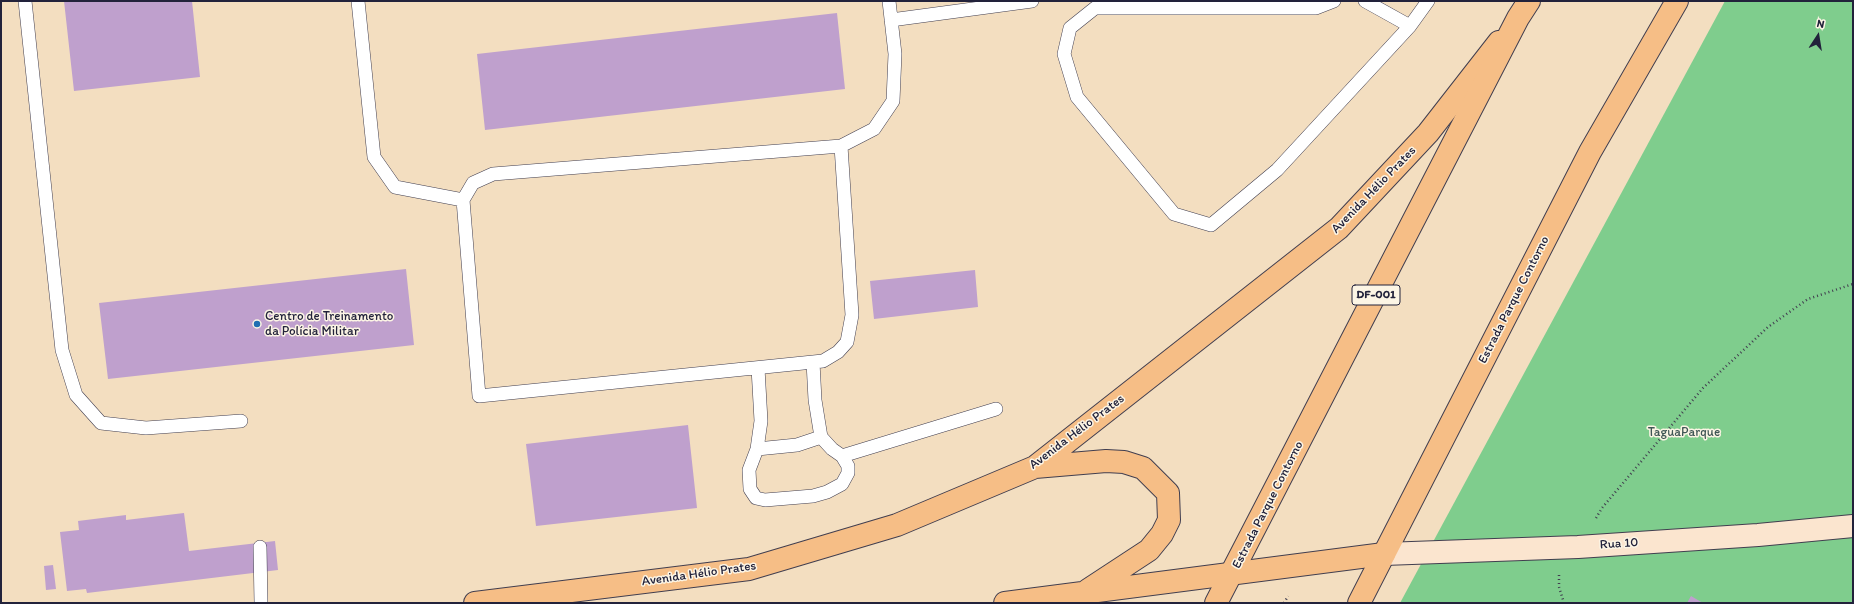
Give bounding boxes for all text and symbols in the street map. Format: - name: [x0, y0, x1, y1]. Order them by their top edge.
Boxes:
- north arrow: [1798, 16, 1838, 56]
- text: N: [1816, 17, 1826, 31]
- street label: Avenida Hélio Prates: [1328, 143, 1420, 237]
- street label: Estrada Parque Contorno: [1475, 234, 1553, 366]
- road number: DF-001: [1352, 285, 1400, 305]
- place label: Centro de Treinamento da Polícia Militar: [265, 309, 393, 340]
- marker: Centro de Treinamento da Polícia Militar: [252, 319, 262, 329]
- street label: Avenida Hélio Prates: [1026, 391, 1128, 473]
- park label: TaguaParque: [1648, 425, 1720, 441]
- street label: Estrada Parque Contorno: [1229, 439, 1307, 571]
- street label: Rua 10: [1599, 535, 1639, 553]
- street label: Avenida Hélio Prates: [641, 558, 757, 590]

